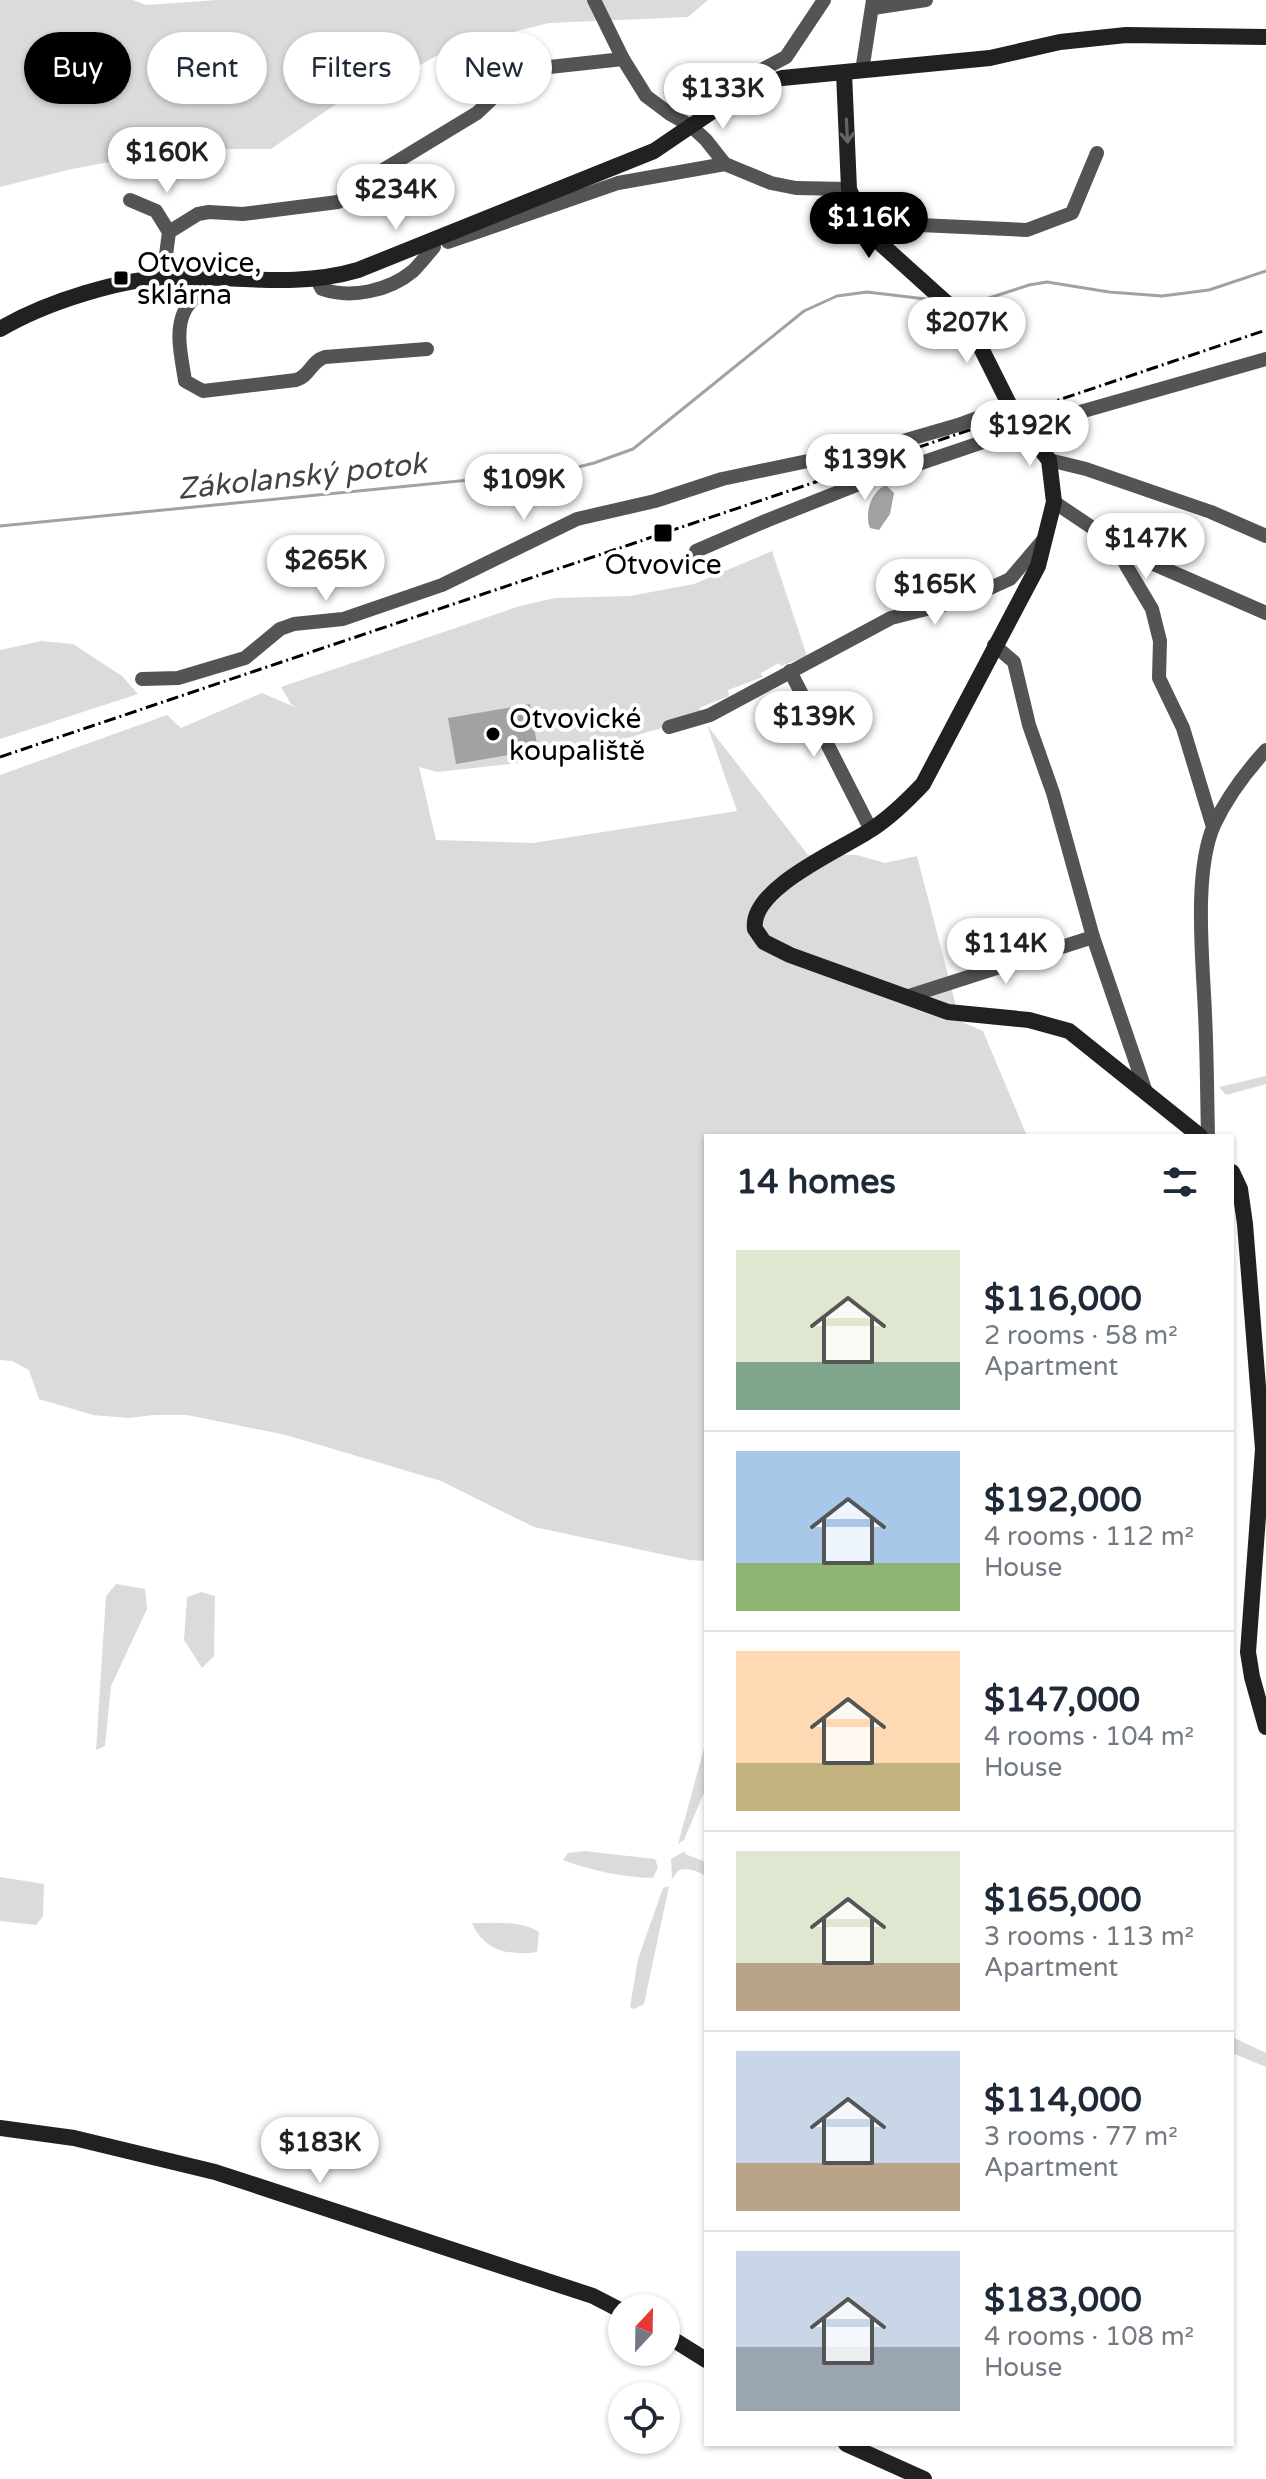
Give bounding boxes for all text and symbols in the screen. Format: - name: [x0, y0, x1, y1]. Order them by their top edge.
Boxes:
- chip: Buy: [24, 32, 131, 104]
- chip: Rent: [147, 32, 267, 104]
- chip: Filters: [283, 32, 420, 104]
- chip: New: [436, 32, 552, 104]
- pin: $133K: [667, 63, 779, 131]
- text: $133K: [682, 73, 764, 104]
- one-way arrow: [839, 117, 854, 144]
- pin: $160K: [111, 127, 223, 195]
- text: $160K: [126, 137, 208, 168]
- pin: $234K: [340, 164, 452, 232]
- text: $234K: [355, 174, 437, 205]
- pin: $116K: [813, 192, 925, 260]
- text: $116K: [828, 202, 910, 233]
- place label: Otvovice, sklárna: [137, 246, 262, 312]
- marker: Otvovice, sklárna: [112, 269, 130, 287]
- pin: $207K: [911, 297, 1023, 365]
- text: $207K: [926, 307, 1008, 338]
- pin: $192K: [974, 400, 1086, 468]
- text: $192K: [989, 410, 1071, 441]
- pin: $139K: [809, 434, 921, 502]
- text: $139K: [824, 444, 906, 475]
- water label: Zákolanský potok: [176, 445, 431, 508]
- pin: $109K: [468, 454, 580, 522]
- text: $109K: [483, 464, 565, 495]
- pin: $147K: [1090, 513, 1202, 581]
- marker: Otvovice: [652, 522, 674, 544]
- text: $147K: [1105, 523, 1187, 554]
- pin: $265K: [270, 535, 382, 603]
- text: $265K: [285, 545, 367, 576]
- place label: Otvovice: [604, 548, 722, 582]
- pin: $165K: [879, 559, 991, 627]
- text: $165K: [894, 569, 976, 600]
- pin: $139K: [758, 691, 870, 759]
- text: $139K: [773, 701, 855, 732]
- place label: Otvovické koupaliště: [509, 702, 645, 768]
- marker: Otvovické koupaliště: [484, 725, 502, 743]
- pin: $114K: [950, 918, 1062, 986]
- text: $114K: [965, 928, 1047, 959]
- icon: filters: [1158, 1160, 1202, 1204]
- text: 14 homes: [736, 1162, 896, 1203]
- text: $116,000: [984, 1279, 1142, 1320]
- icon: home: [800, 1282, 896, 1378]
- text: 2 rooms · 58 m²: [984, 1320, 1178, 1351]
- text: Apartment: [984, 1351, 1118, 1382]
- text: $192,000: [984, 1480, 1142, 1521]
- icon: home: [800, 1483, 896, 1579]
- text: 4 rooms · 112 m²: [984, 1521, 1194, 1552]
- text: House: [984, 1552, 1062, 1583]
- text: $147,000: [984, 1680, 1140, 1721]
- icon: home: [800, 1683, 896, 1779]
- text: 4 rooms · 104 m²: [984, 1721, 1194, 1752]
- text: House: [984, 1752, 1062, 1783]
- text: $165,000: [984, 1880, 1142, 1921]
- icon: home: [800, 1883, 896, 1979]
- text: 3 rooms · 113 m²: [984, 1921, 1194, 1952]
- text: Apartment: [984, 1952, 1118, 1983]
- text: $114,000: [984, 2080, 1142, 2121]
- icon: home: [800, 2083, 896, 2179]
- pin: $183K: [264, 2117, 376, 2185]
- text: 3 rooms · 77 m²: [984, 2121, 1178, 2152]
- text: $183K: [279, 2127, 361, 2158]
- text: Apartment: [984, 2152, 1118, 2183]
- text: $183,000: [984, 2280, 1142, 2321]
- icon: home: [800, 2283, 896, 2379]
- north arrow: [608, 2294, 680, 2366]
- map controls: [608, 2294, 680, 2454]
- text: 4 rooms · 108 m²: [984, 2321, 1194, 2352]
- text: House: [984, 2352, 1062, 2383]
- button: locate: [608, 2382, 680, 2454]

